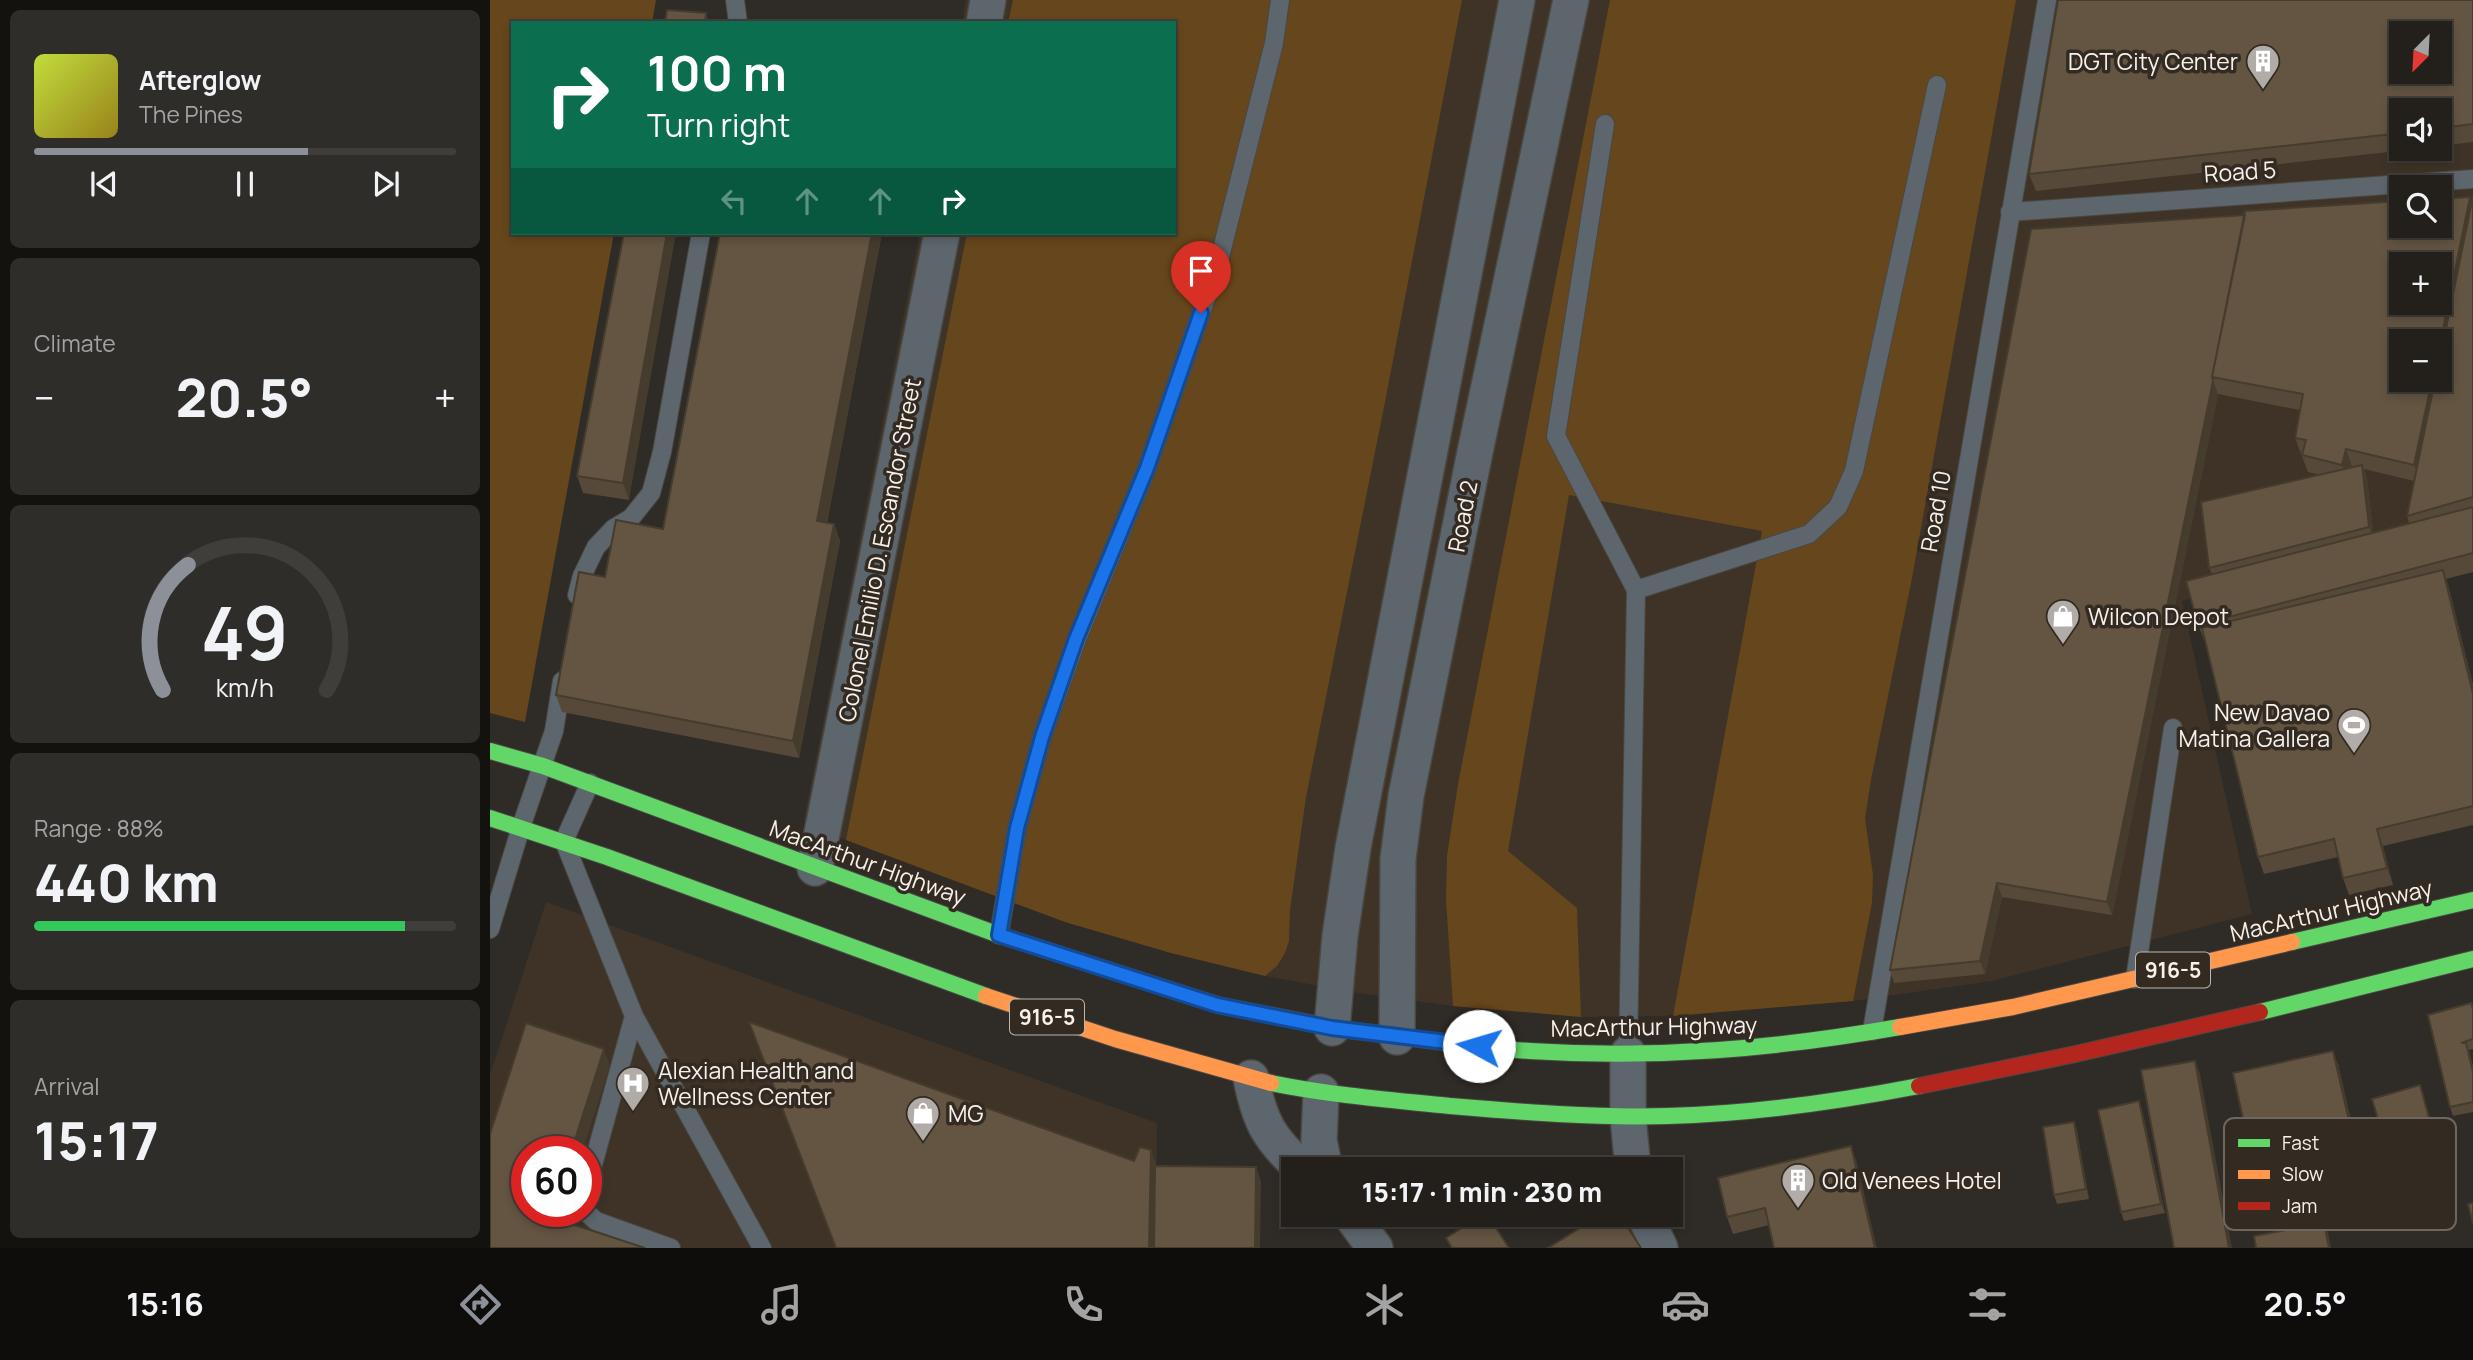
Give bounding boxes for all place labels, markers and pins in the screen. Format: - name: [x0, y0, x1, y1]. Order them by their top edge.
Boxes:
- building icon: DGT City Center: [2244, 42, 2282, 91]
- place label: DGT City Center: [2068, 45, 2238, 77]
- pin: [1171, 241, 1231, 313]
- shop icon: Wilcon Depot: [2044, 597, 2082, 646]
- place label: Wilcon Depot: [2088, 600, 2229, 632]
- place label: New Davao Matina Gallera: [2178, 696, 2330, 754]
- sports icon: New Davao Matina Gallera: [2335, 706, 2373, 755]
- place label: Alexian Health and Wellness Center: [658, 1054, 854, 1112]
- hospital icon: Alexian Health and Wellness Center: [614, 1064, 652, 1113]
- shop icon: MG: [904, 1094, 942, 1143]
- place label: MG: [948, 1097, 984, 1129]
- building icon: Old Venees Hotel: [1779, 1161, 1817, 1210]
- place label: Old Venees Hotel: [1822, 1164, 2002, 1196]

